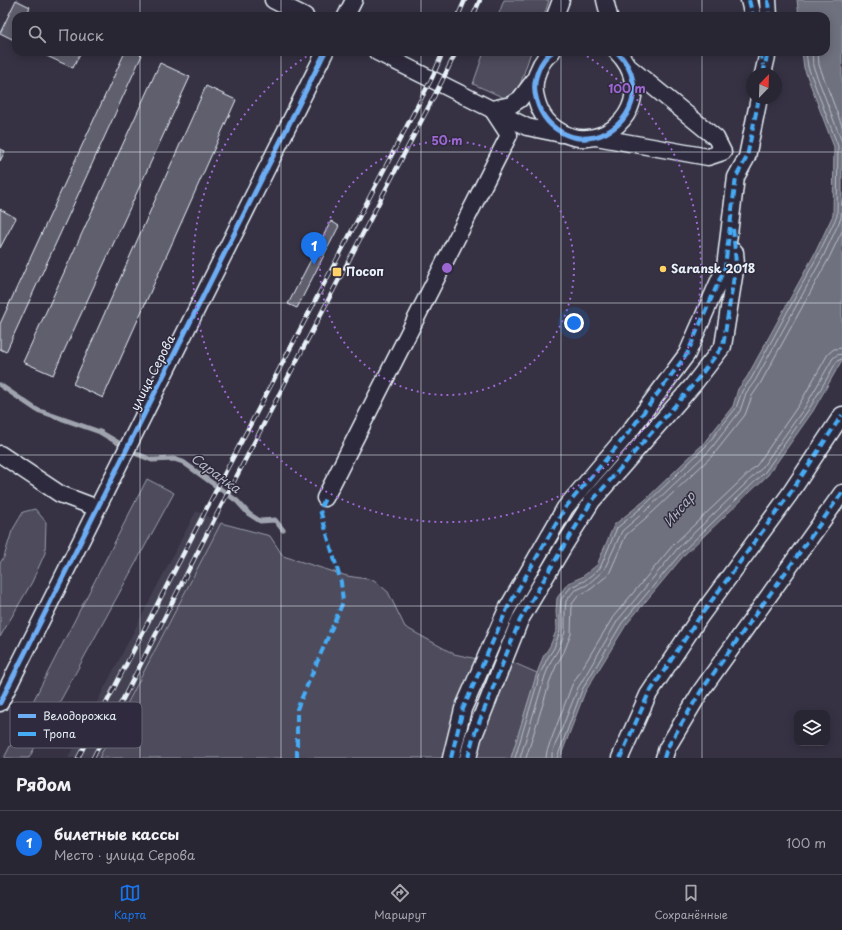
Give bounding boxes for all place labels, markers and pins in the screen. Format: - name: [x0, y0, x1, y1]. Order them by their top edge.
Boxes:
- pin: 1: [301, 232, 327, 265]
- place label: Saransk 2018: [671, 259, 755, 277]
- centre of rings: [440, 261, 454, 275]
- place label: Посоп: [346, 262, 384, 280]
- marker: Saransk 2018: [658, 264, 668, 274]
- marker: Посоп: [331, 266, 343, 278]

